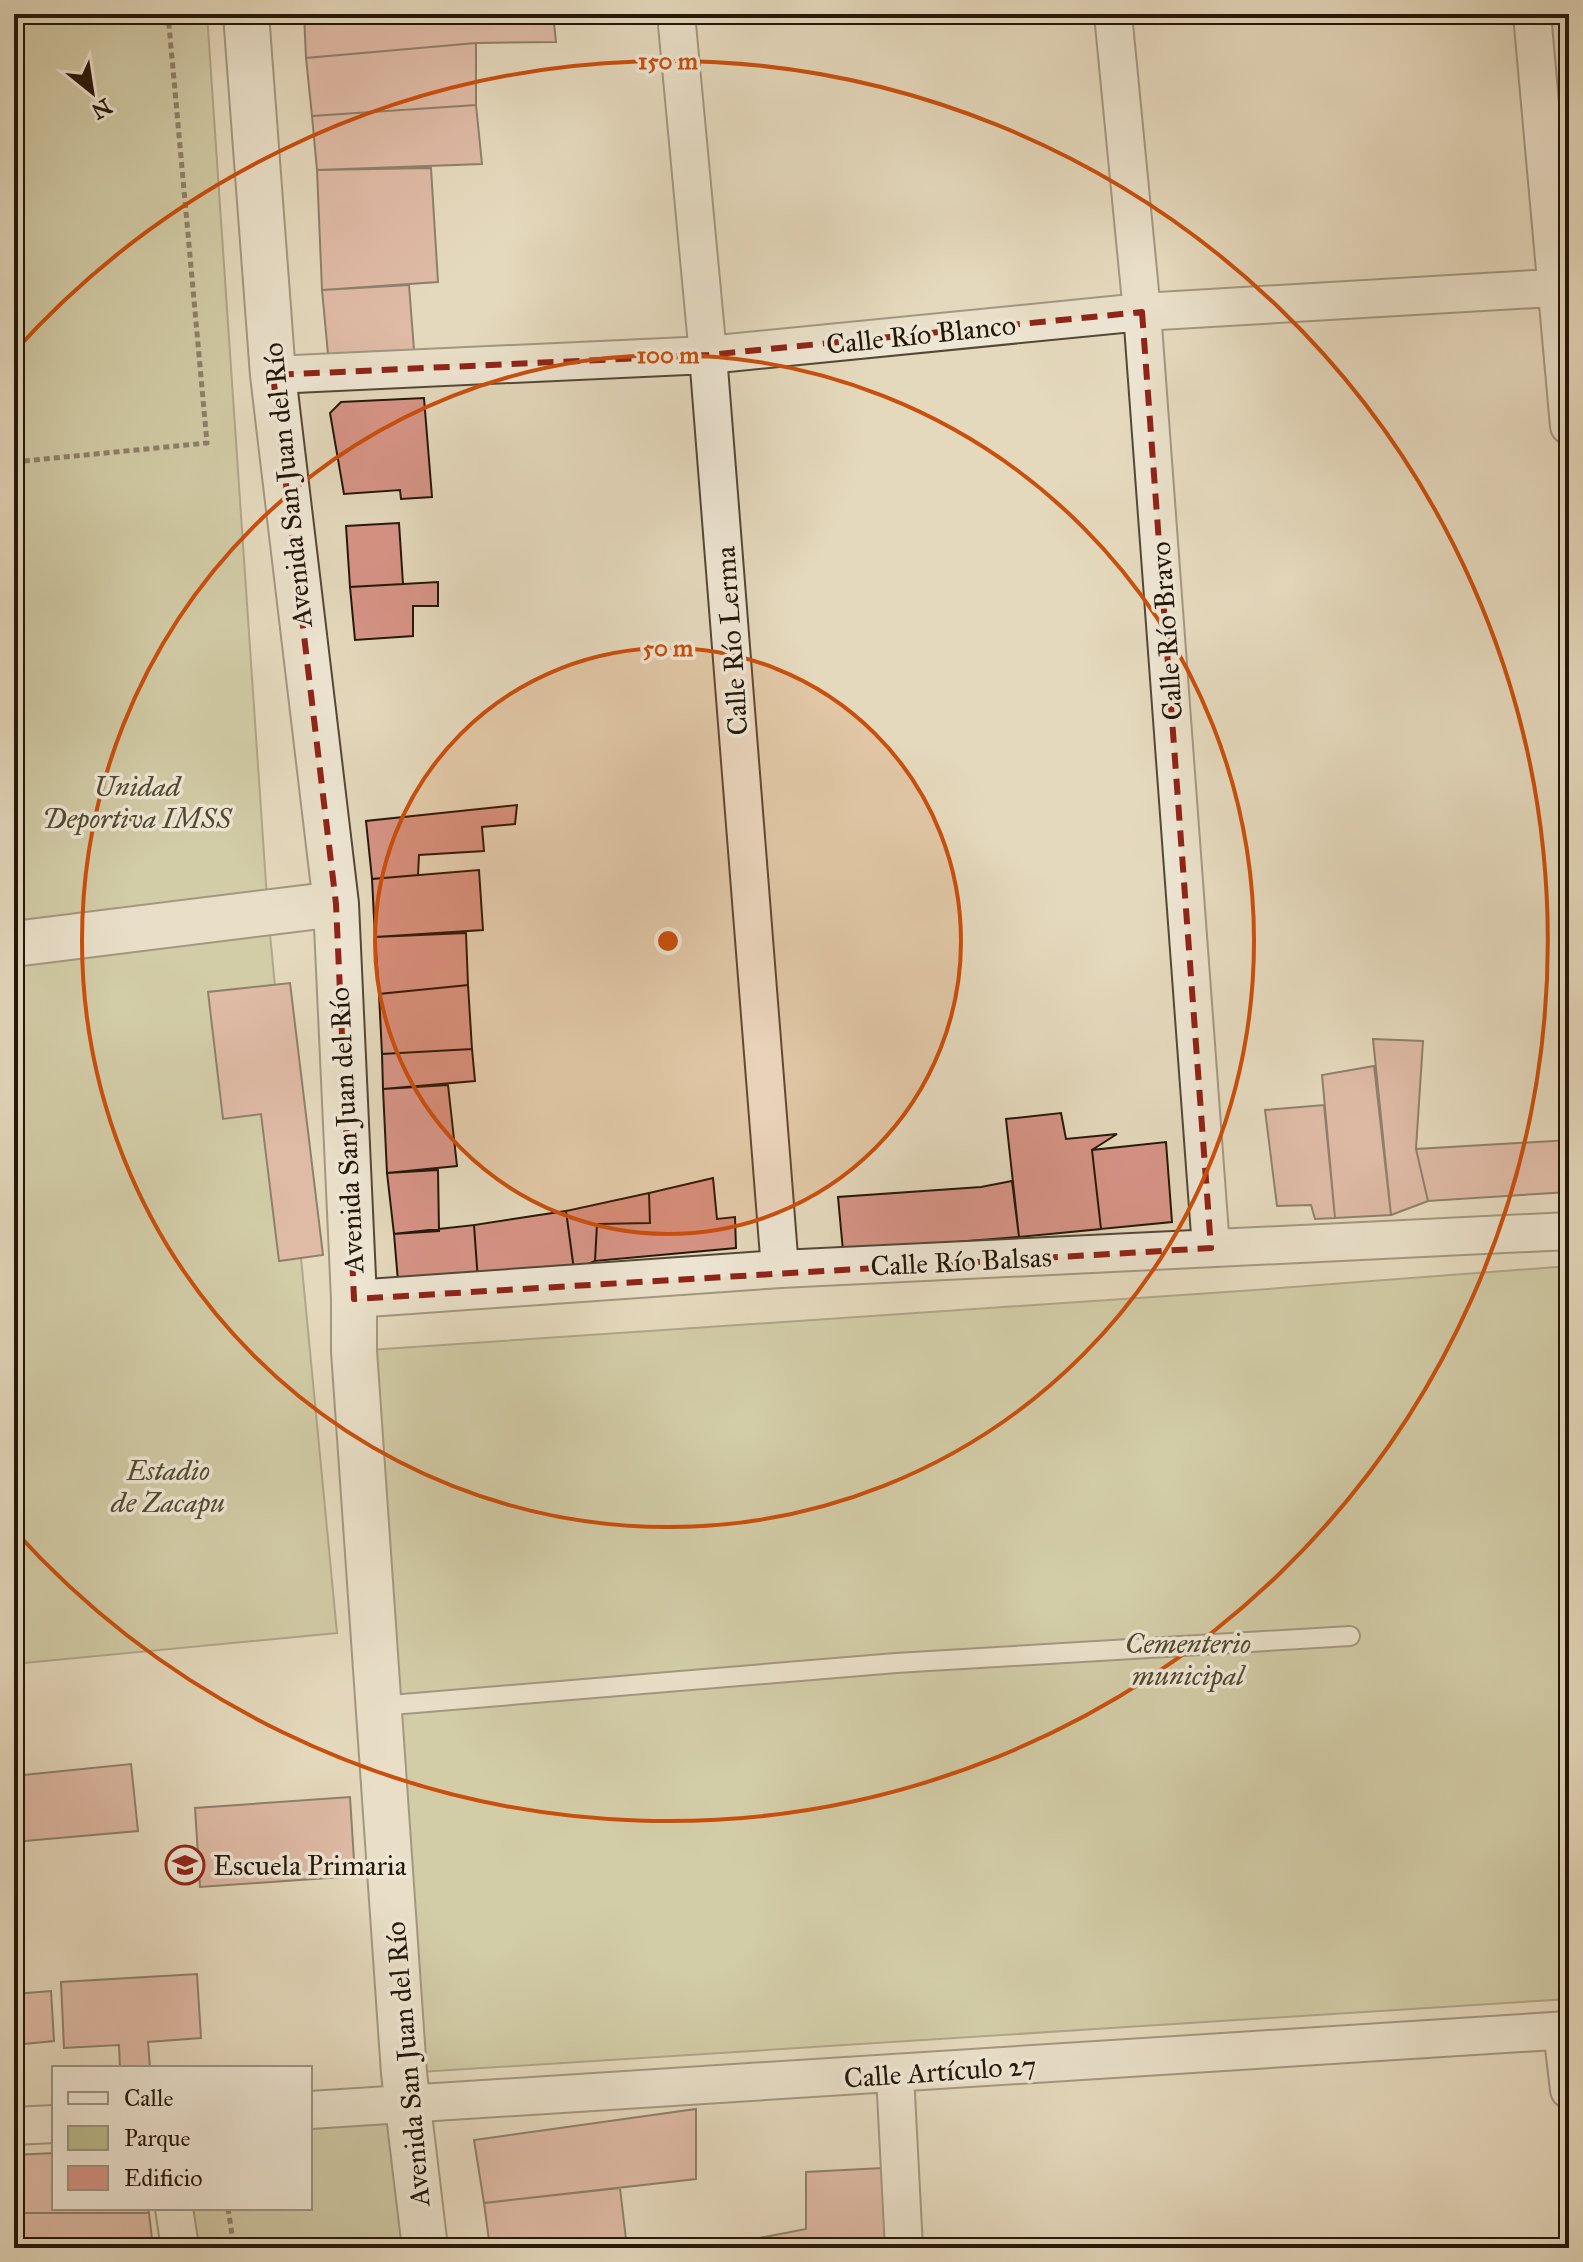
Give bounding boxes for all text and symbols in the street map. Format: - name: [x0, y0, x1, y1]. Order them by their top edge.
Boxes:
- text: 150 m: [638, 46, 699, 76]
- north arrow: [52, 52, 132, 132]
- text: N: [87, 93, 117, 125]
- street label: Calle Río Blanco: [825, 307, 1018, 362]
- text: 100 m: [637, 340, 700, 370]
- street label: Avenida San Juan del Río: [255, 341, 320, 630]
- street label: Calle Río Bravo: [1143, 540, 1190, 722]
- street label: Calle Río Lerma: [707, 545, 756, 737]
- text: 50 m: [643, 633, 694, 663]
- park label: Unidad Deportiva IMSS: [42, 769, 233, 836]
- centre of rings: [654, 927, 682, 955]
- street label: Avenida San Juan del Río: [322, 986, 372, 1275]
- street label: Calle Río Balsas: [870, 1239, 1053, 1284]
- park label: Estadio de Zacapu: [110, 1453, 225, 1520]
- park label: Cementerio municipal: [1125, 1626, 1251, 1693]
- school or university icon: Escuela Primaria: [164, 1844, 206, 1886]
- place label: Escuela Primaria: [213, 1848, 407, 1883]
- street label: Avenida San Juan del Río: [378, 1920, 437, 2209]
- street label: Calle Artículo 27: [843, 2047, 1038, 2096]
- legend: [52, 2066, 312, 2210]
- text: Calle: [124, 2083, 173, 2113]
- text: Parque: [124, 2123, 191, 2153]
- text: Edificio: [124, 2163, 203, 2193]

